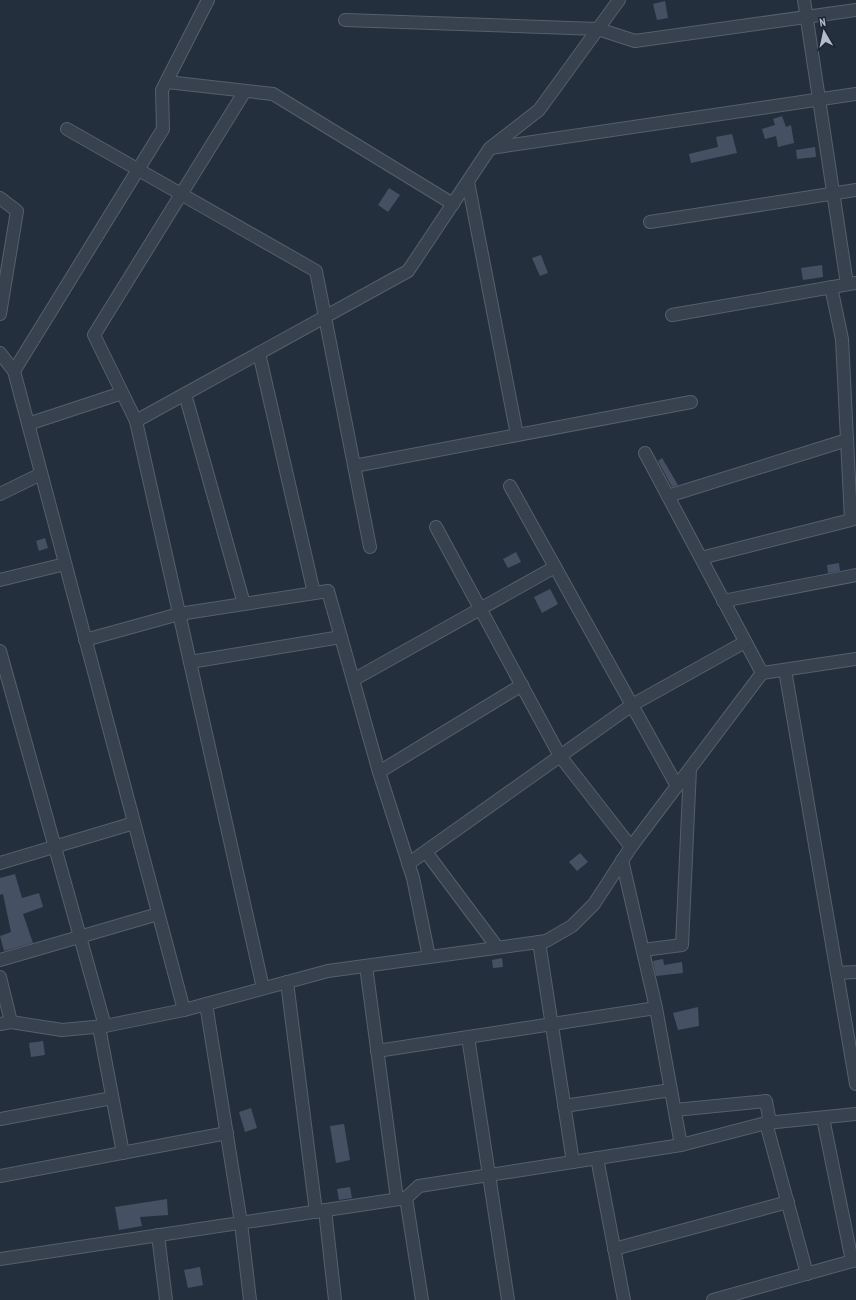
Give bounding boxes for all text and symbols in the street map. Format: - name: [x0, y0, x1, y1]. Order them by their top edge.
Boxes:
- north arrow: [804, 12, 844, 52]
- text: N: [818, 15, 827, 30]

